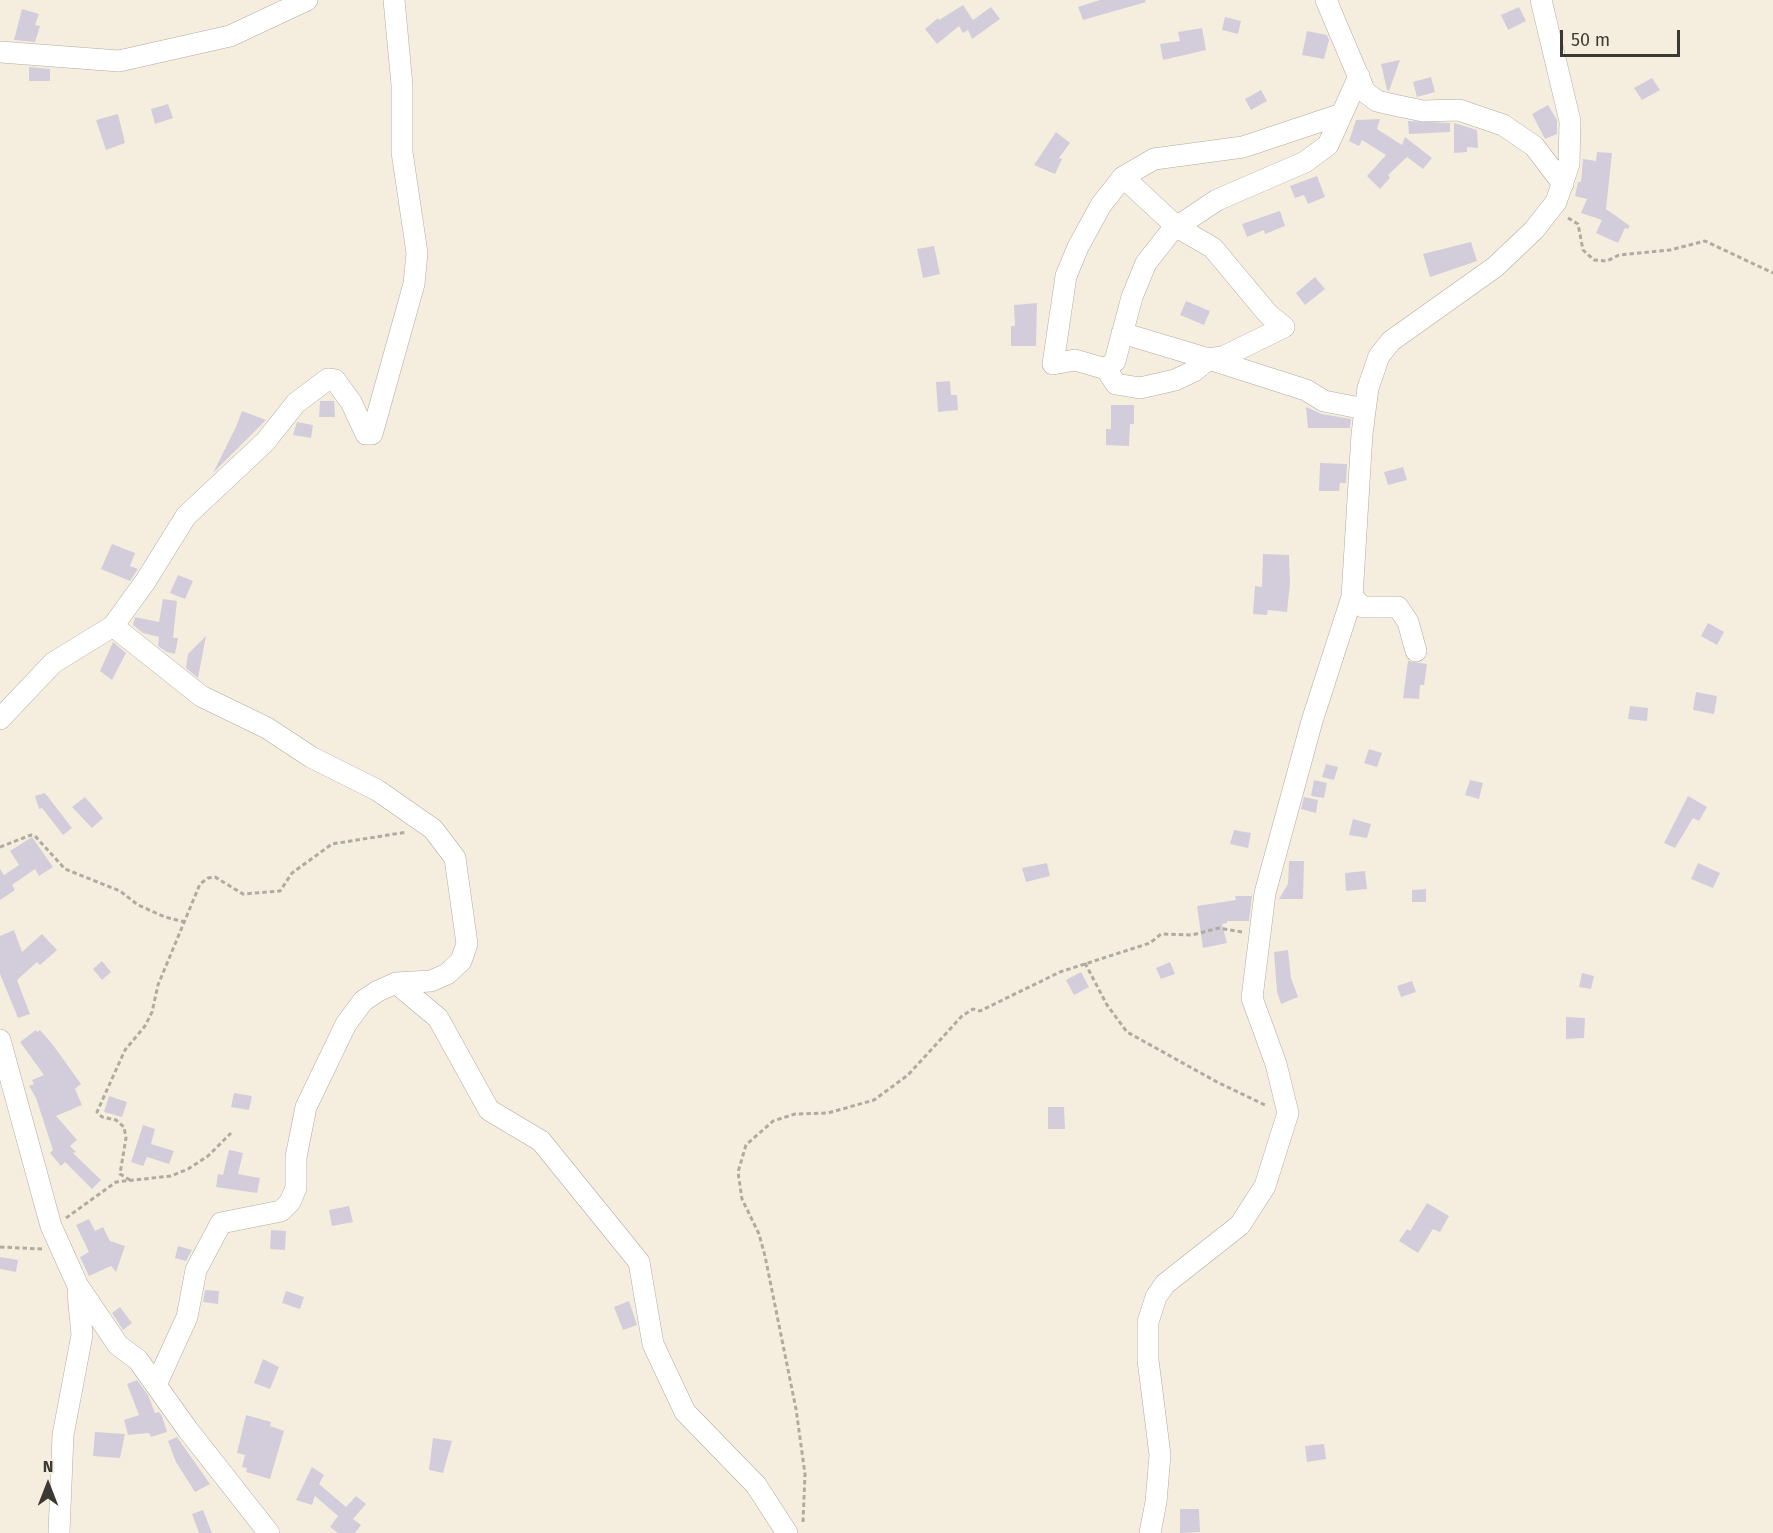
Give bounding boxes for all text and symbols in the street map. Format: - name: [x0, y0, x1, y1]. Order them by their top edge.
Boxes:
- scale bar: [1563, 18, 1683, 56]
- text: 50 m: [1571, 29, 1610, 51]
- north arrow: [18, 1455, 78, 1515]
- text: N: [43, 1457, 53, 1476]

